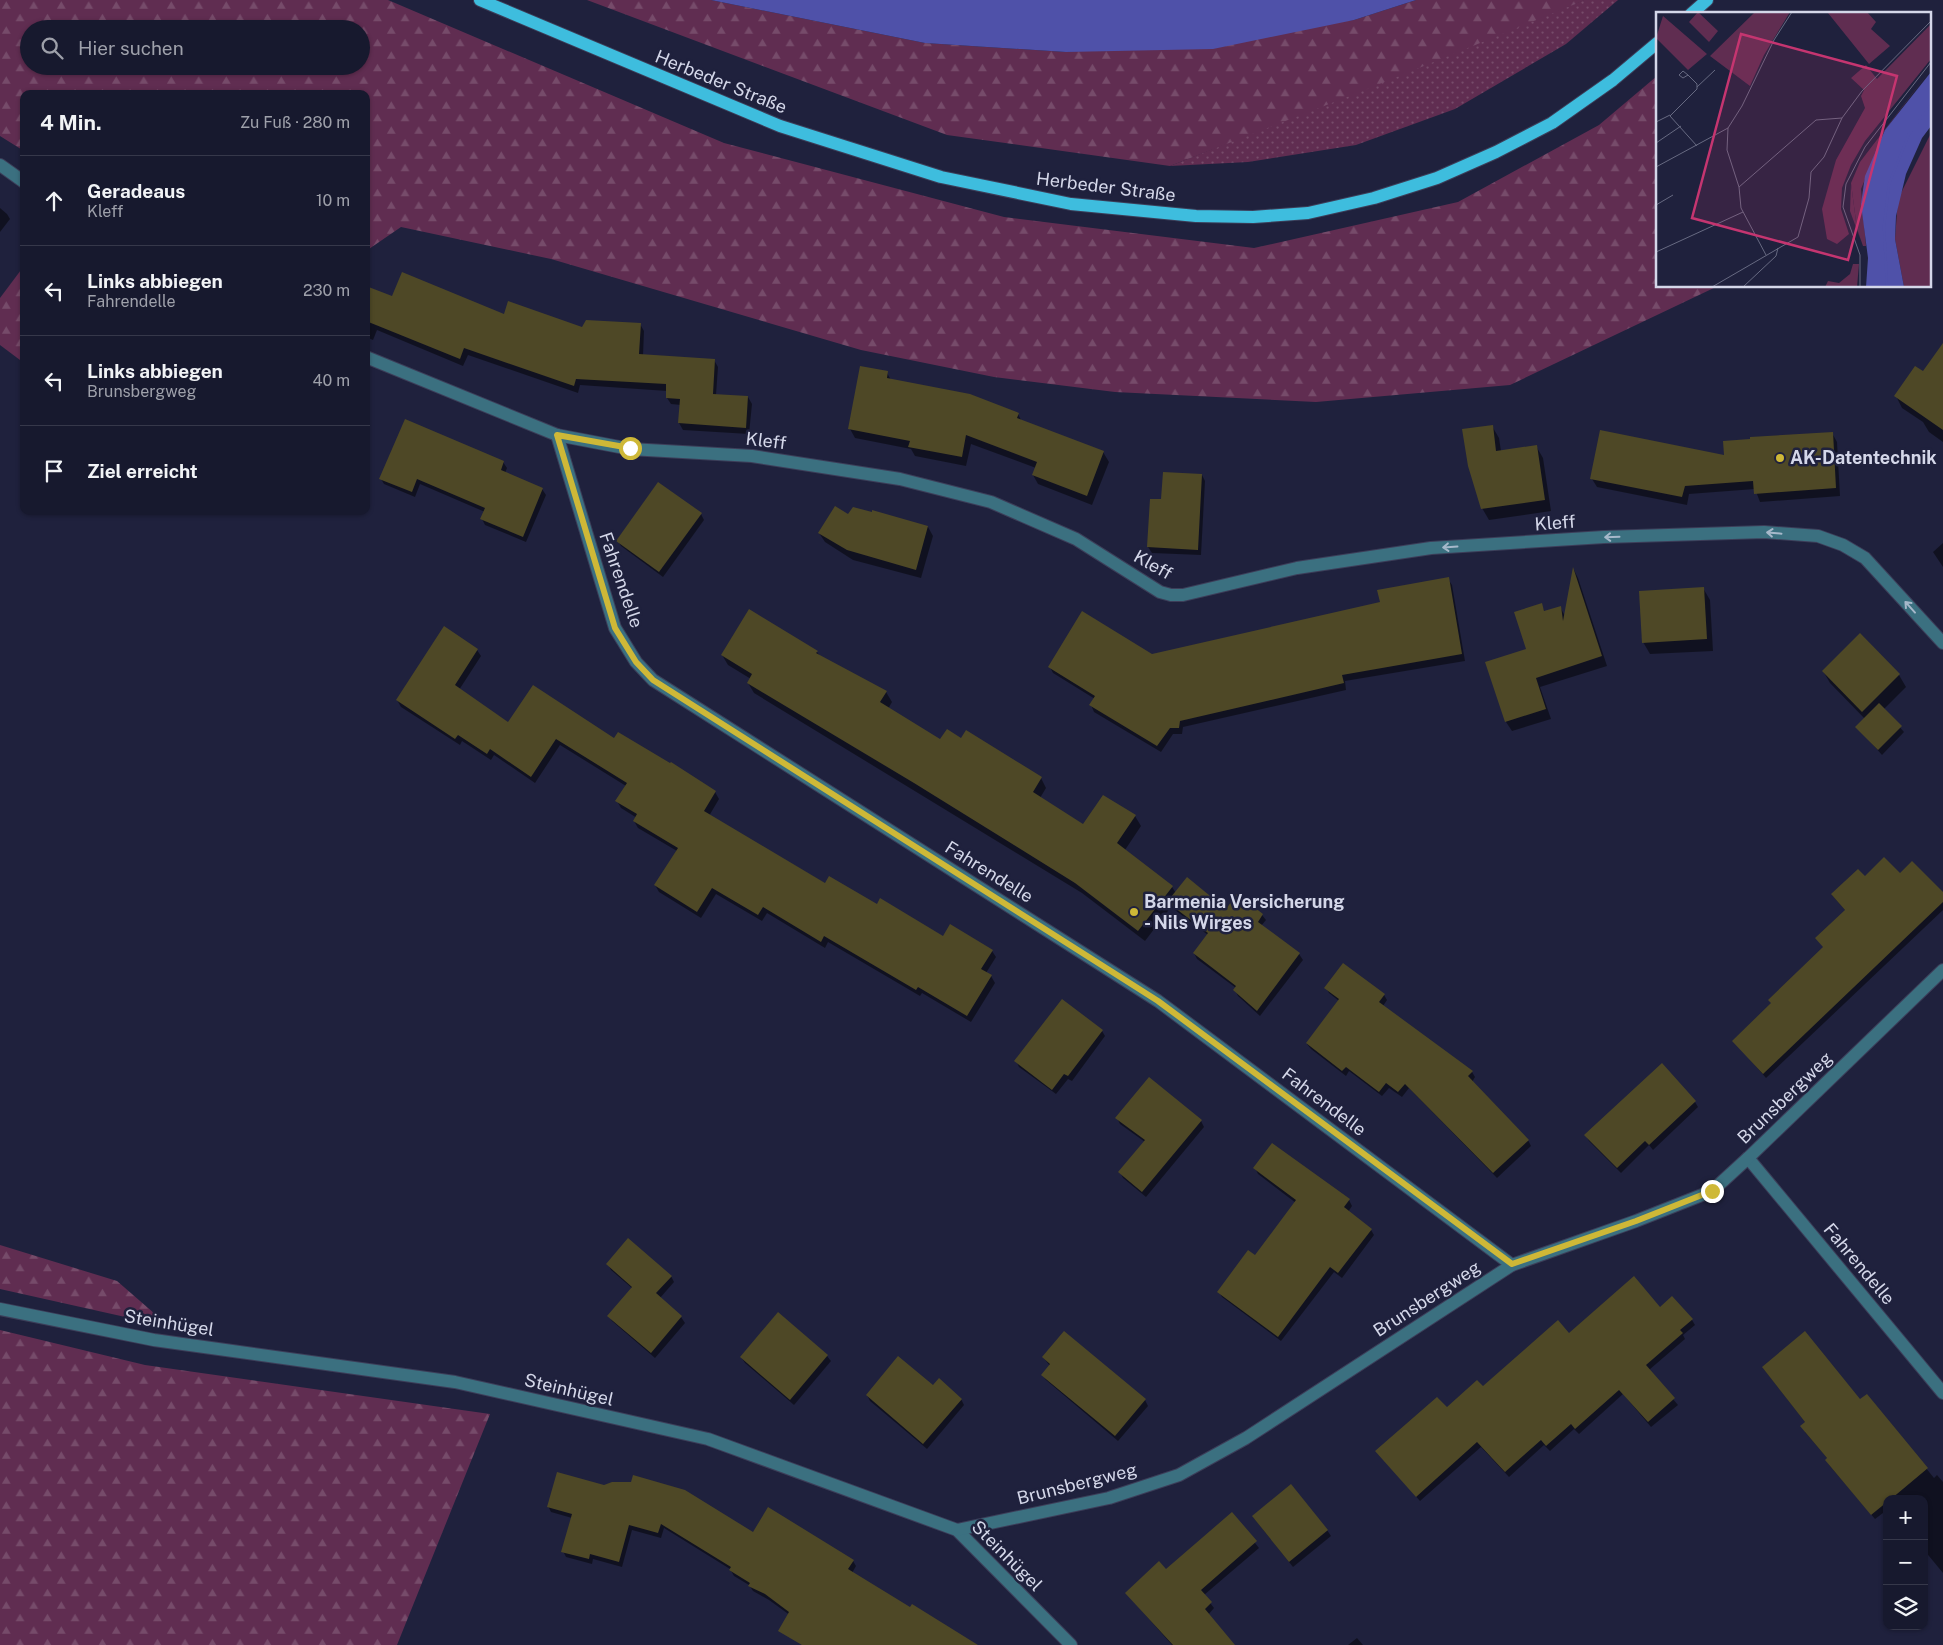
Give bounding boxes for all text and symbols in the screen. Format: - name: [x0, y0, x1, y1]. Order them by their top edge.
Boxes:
- inset map: [1656, 12, 1930, 288]
- search box: [20, 20, 370, 75]
- icon: search: [38, 34, 66, 62]
- text: Hier suchen: [78, 37, 184, 59]
- street label: Herbeder Straße: [652, 46, 790, 118]
- text: 4 Min.: [40, 110, 102, 135]
- text: Zu Fuß · 280 m: [240, 113, 350, 132]
- street label: Herbeder Straße: [1035, 168, 1177, 205]
- text: Geradeaus: [87, 180, 185, 202]
- icon: ahead: [40, 187, 68, 215]
- text: 10 m: [316, 191, 350, 210]
- text: Kleff: [87, 202, 123, 221]
- text: Links abbiegen: [87, 270, 223, 292]
- icon: left: [40, 277, 68, 305]
- text: 230 m: [303, 281, 350, 300]
- text: Fahrendelle: [87, 292, 176, 311]
- text: Links abbiegen: [87, 360, 223, 382]
- icon: left: [40, 367, 68, 395]
- text: 40 m: [312, 371, 350, 390]
- text: Brunsbergweg: [87, 382, 196, 401]
- street label: Kleff: [744, 428, 788, 453]
- route start: [619, 437, 642, 460]
- place label: AK-Datentechnik: [1790, 447, 1937, 468]
- marker: AK-Datentechnik: [1774, 452, 1786, 464]
- icon: arrive: [40, 457, 68, 485]
- text: Ziel erreicht: [87, 460, 198, 482]
- street label: Kleff: [1534, 511, 1576, 534]
- one-way arrow: [1767, 528, 1783, 538]
- street label: Fahrendelle: [595, 529, 648, 630]
- one-way arrow: [1604, 532, 1620, 542]
- one-way arrow: [1442, 543, 1458, 552]
- street label: Kleff: [1130, 545, 1176, 584]
- one-way arrow: [1904, 601, 1916, 614]
- street label: Fahrendelle: [941, 836, 1037, 907]
- place label: Barmenia Versicherung - Nils Wirges: [1144, 891, 1345, 933]
- marker: Barmenia Versicherung - Nils Wirges: [1128, 906, 1140, 918]
- street label: Brunsbergweg: [1733, 1047, 1836, 1148]
- street label: Fahrendelle: [1278, 1063, 1370, 1140]
- route end: [1701, 1180, 1724, 1203]
- street label: Fahrendelle: [1819, 1219, 1899, 1309]
- street label: Brunsbergweg: [1369, 1256, 1484, 1341]
- street label: Steinhügel: [123, 1305, 216, 1340]
- street label: Steinhügel: [522, 1369, 616, 1410]
- street label: Brunsbergweg: [1015, 1458, 1139, 1509]
- map controls: [1883, 1495, 1928, 1630]
- button: +: [1883, 1495, 1928, 1540]
- street label: Steinhügel: [968, 1516, 1047, 1595]
- button: −: [1883, 1540, 1928, 1585]
- button: layers: [1883, 1585, 1928, 1630]

